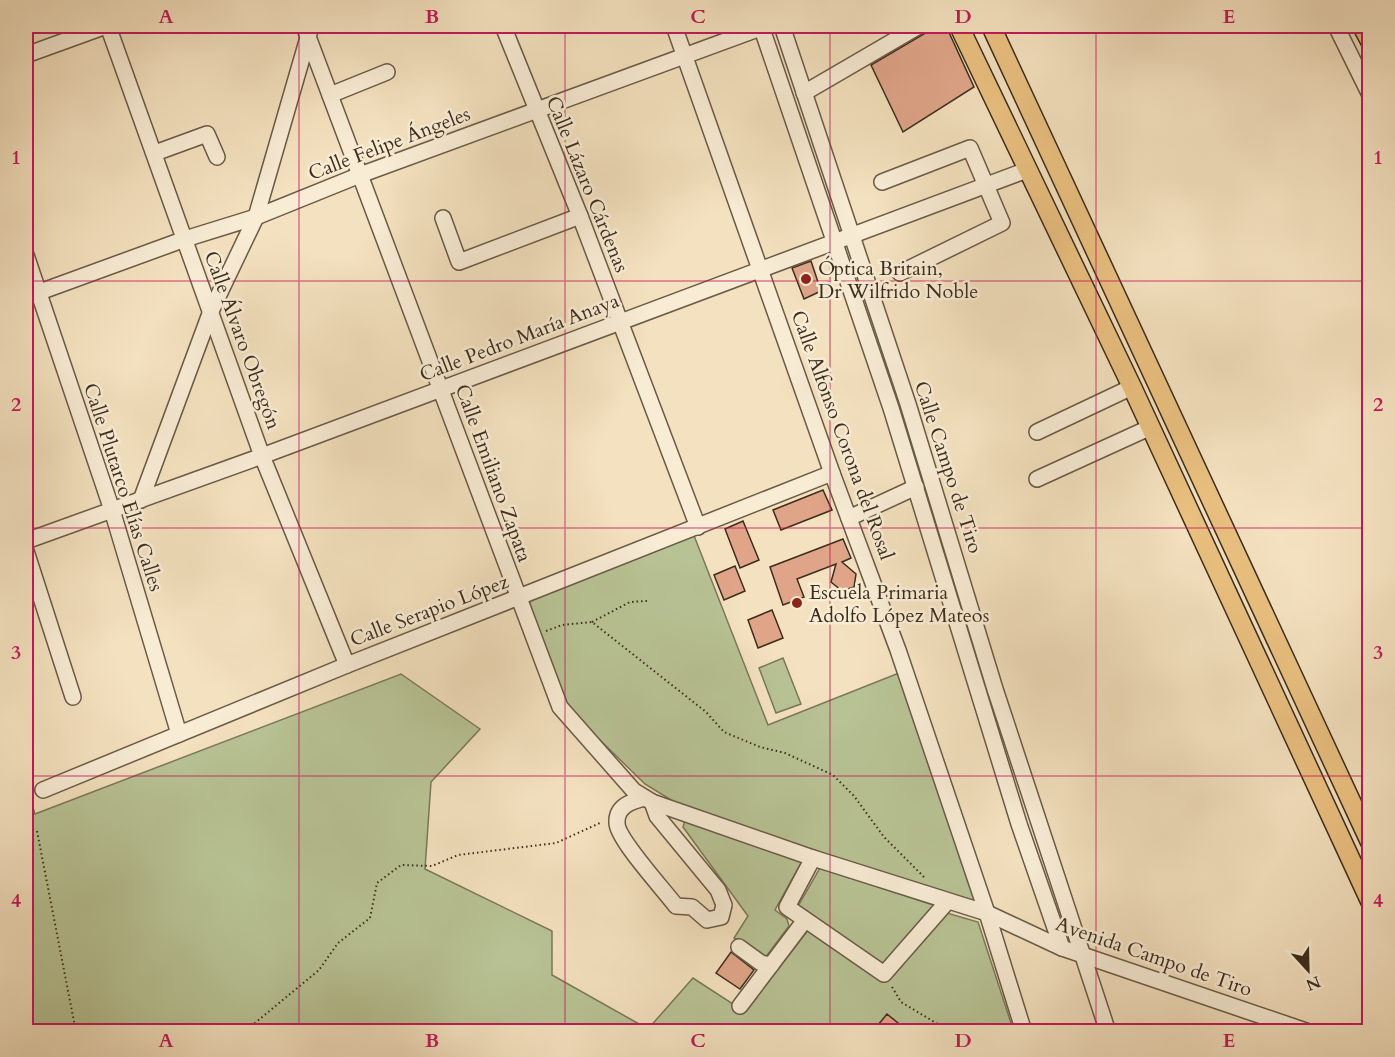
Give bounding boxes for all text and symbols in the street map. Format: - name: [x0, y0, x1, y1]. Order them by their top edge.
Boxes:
- text: A: [158, 3, 174, 30]
- text: B: [425, 3, 439, 30]
- text: C: [690, 3, 706, 30]
- text: D: [954, 3, 972, 30]
- text: E: [1223, 3, 1235, 30]
- street label: Calle Lázaro Cárdenas: [540, 92, 635, 276]
- street label: Calle Felipe Ángeles: [304, 100, 474, 187]
- text: 1: [11, 144, 21, 171]
- text: 1: [1373, 144, 1383, 171]
- street label: Calle Álvaro Obregón: [198, 247, 288, 434]
- place label: Óptica Britain, Dr Wilfrido Noble: [818, 255, 978, 305]
- marker: Óptica Britain, Dr Wilfrido Noble: [799, 272, 813, 286]
- street label: Calle Pedro María Anaya: [416, 287, 623, 388]
- street label: Calle Alfonso Corona del Rosal: [785, 307, 900, 564]
- street label: Calle Campo de Tiro: [908, 378, 989, 557]
- street label: Calle Plutarco Elías Calles: [77, 379, 170, 595]
- street label: Calle Emiliano Zapata: [449, 380, 538, 566]
- text: 2: [11, 391, 21, 418]
- text: 2: [1373, 391, 1383, 418]
- street label: Calle Serapio López: [346, 568, 512, 653]
- place label: Escuela Primaria Adolfo López Mateos: [809, 579, 989, 629]
- marker: Escuela Primaria Adolfo López Mateos: [790, 596, 804, 610]
- text: 3: [11, 639, 21, 666]
- text: 3: [1373, 639, 1383, 666]
- text: 4: [11, 887, 21, 914]
- text: 4: [1373, 887, 1383, 914]
- street label: Avenida Campo de Tiro: [1052, 910, 1256, 1003]
- north arrow: [1278, 940, 1338, 1000]
- text: N: [1303, 970, 1324, 996]
- text: A: [158, 1027, 174, 1054]
- text: B: [425, 1027, 439, 1054]
- text: C: [690, 1027, 706, 1054]
- text: D: [954, 1027, 972, 1054]
- text: E: [1223, 1027, 1235, 1054]

